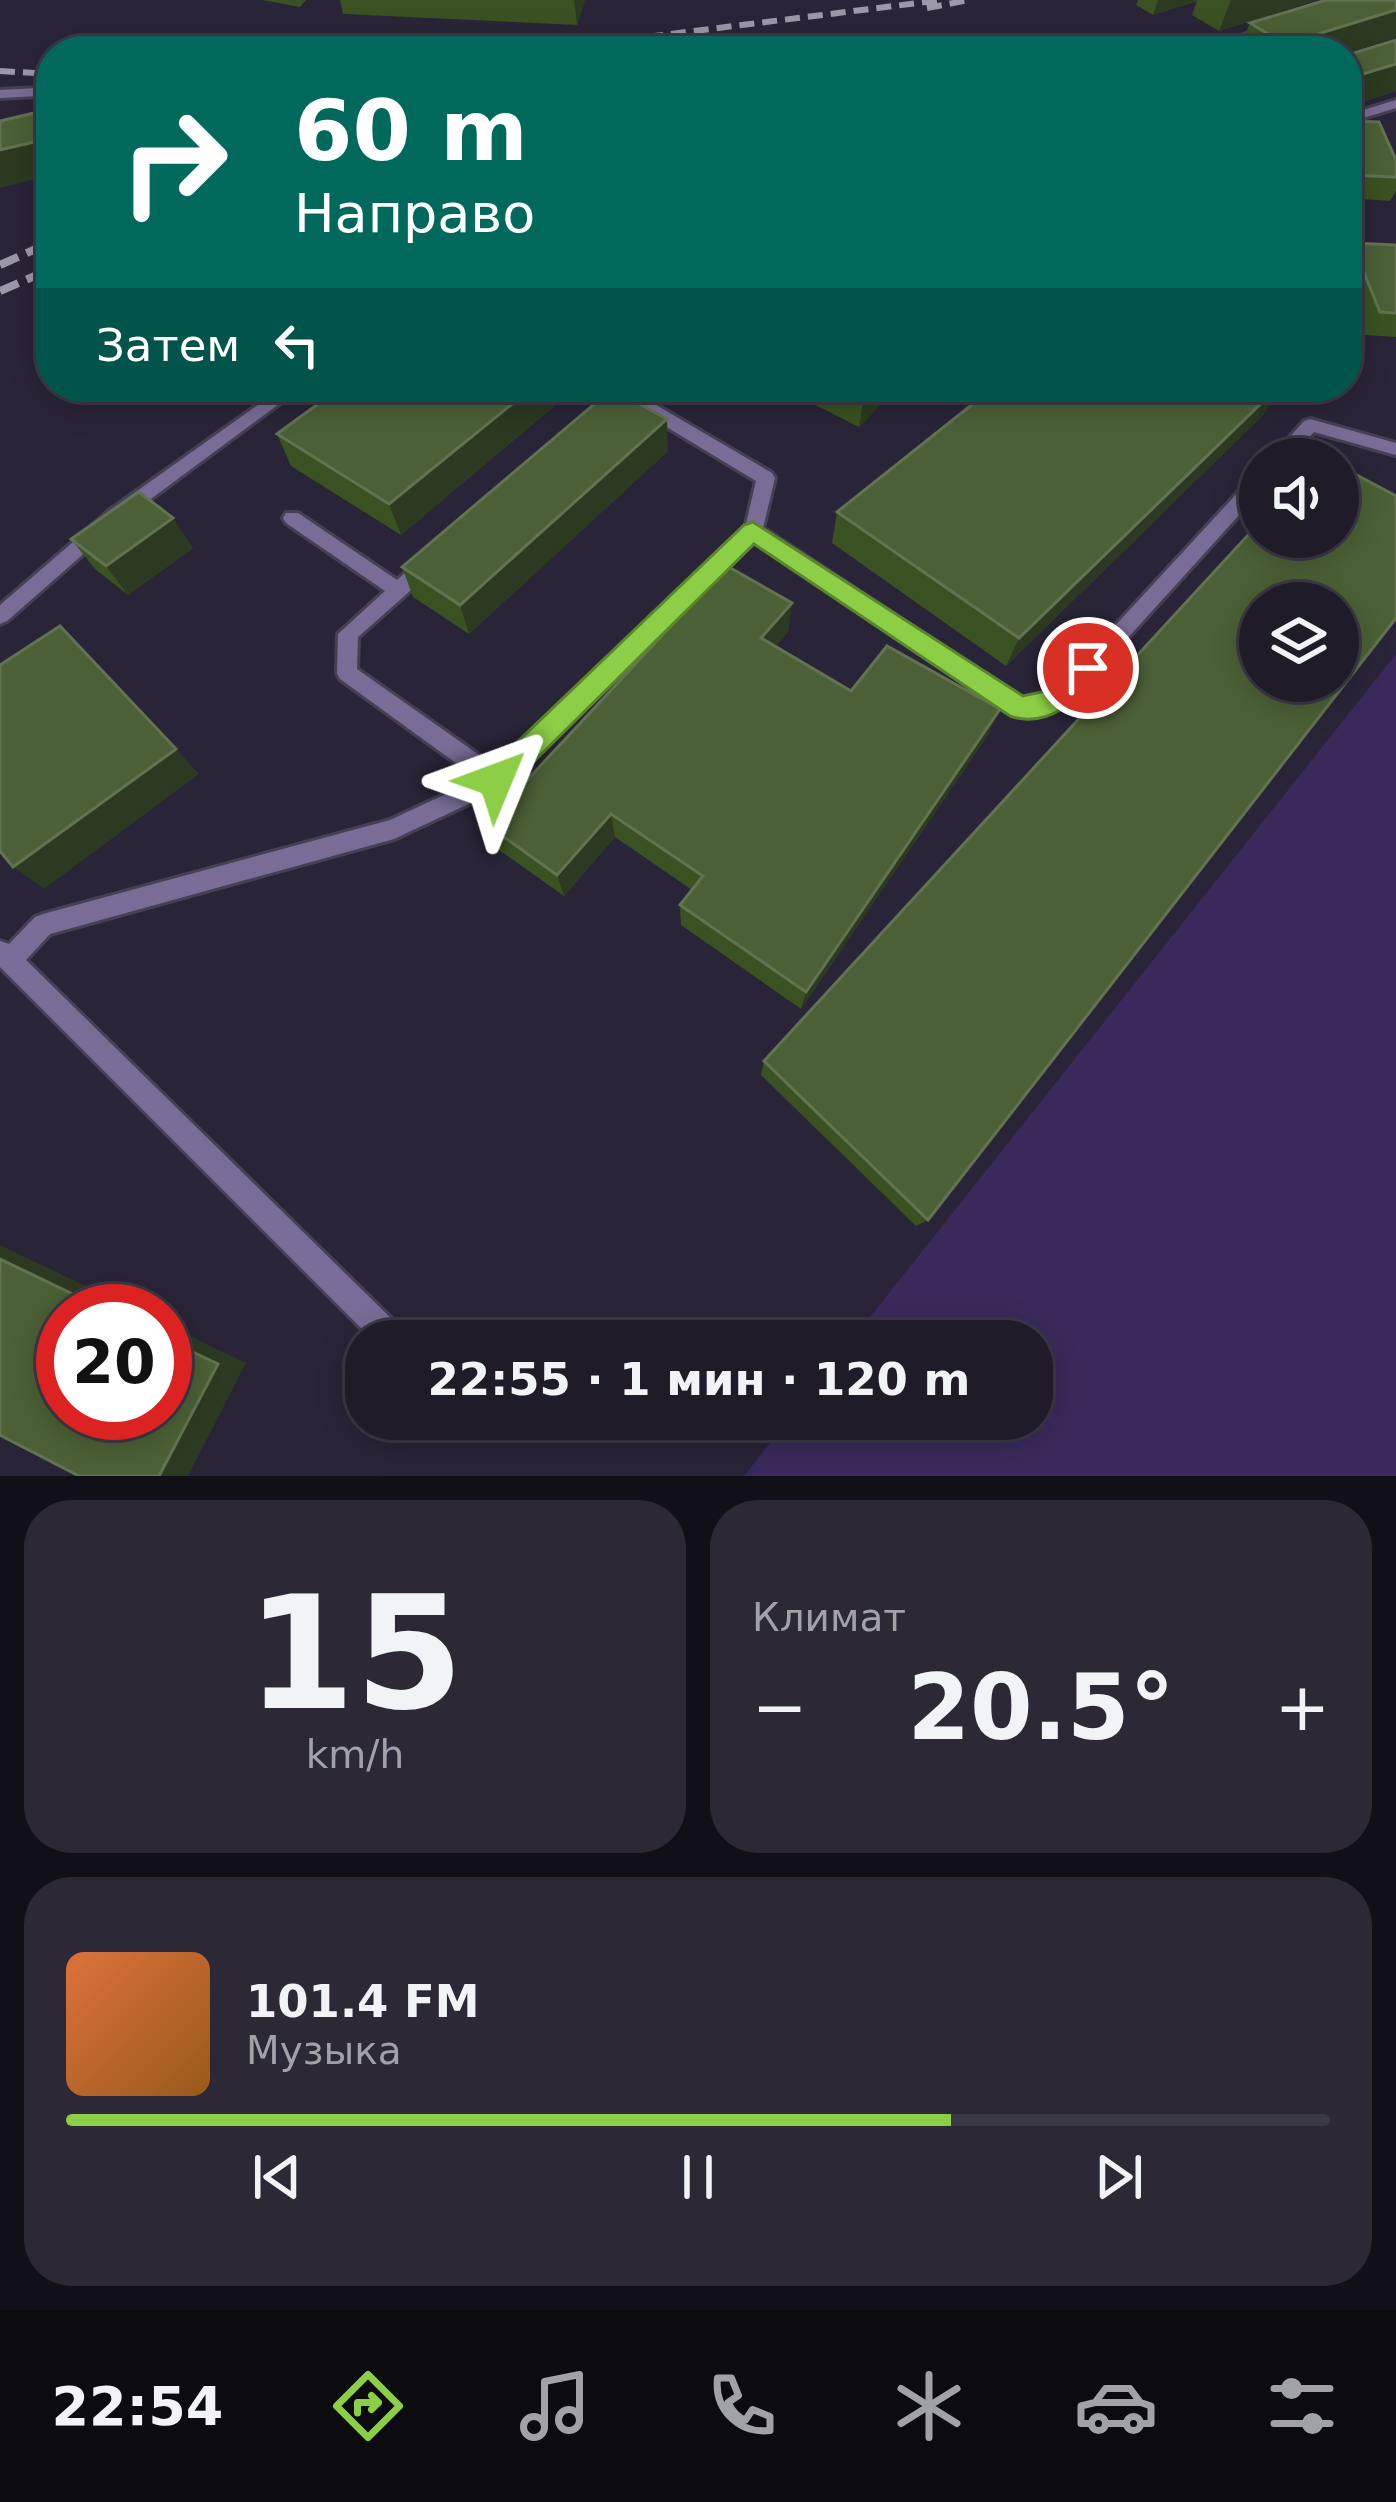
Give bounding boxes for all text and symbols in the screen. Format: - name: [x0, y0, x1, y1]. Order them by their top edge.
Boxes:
- text: 60 m: [294, 82, 528, 180]
- icon: right: [96, 84, 252, 240]
- text: Направо: [294, 182, 535, 245]
- icon: left: [264, 312, 330, 378]
- text: Затем: [96, 319, 240, 372]
- map controls: [1239, 438, 1359, 702]
- button: sound: [1239, 438, 1359, 558]
- button: layers: [1239, 582, 1359, 702]
- pin: [1037, 617, 1139, 719]
- icon: arrive: [1055, 635, 1121, 701]
- position arrow: [433, 717, 559, 843]
- speed limit sign: 20: [36, 1284, 192, 1440]
- text: 22:55 · 1 мин · 120 m: [428, 1353, 970, 1406]
- text: 15: [246, 1563, 464, 1745]
- text: Климат: [752, 1595, 906, 1640]
- text: 20.5°: [907, 1655, 1175, 1760]
- text: −: [752, 1669, 807, 1746]
- text: +: [1275, 1669, 1330, 1746]
- text: km/h: [306, 1732, 404, 1777]
- text: 101.4 FM: [246, 1975, 480, 2028]
- text: Музыка: [246, 2028, 402, 2073]
- icon: previous: [244, 2144, 310, 2210]
- icon: pause: [665, 2144, 731, 2210]
- icon: next: [1086, 2144, 1152, 2210]
- icon: directions: [326, 2364, 410, 2448]
- icon: music: [513, 2364, 597, 2448]
- icon: phone: [700, 2364, 784, 2448]
- icon: climate: [887, 2364, 971, 2448]
- icon: car: [1074, 2364, 1158, 2448]
- icon: filters: [1260, 2364, 1344, 2448]
- text: 22:54: [51, 2375, 223, 2438]

